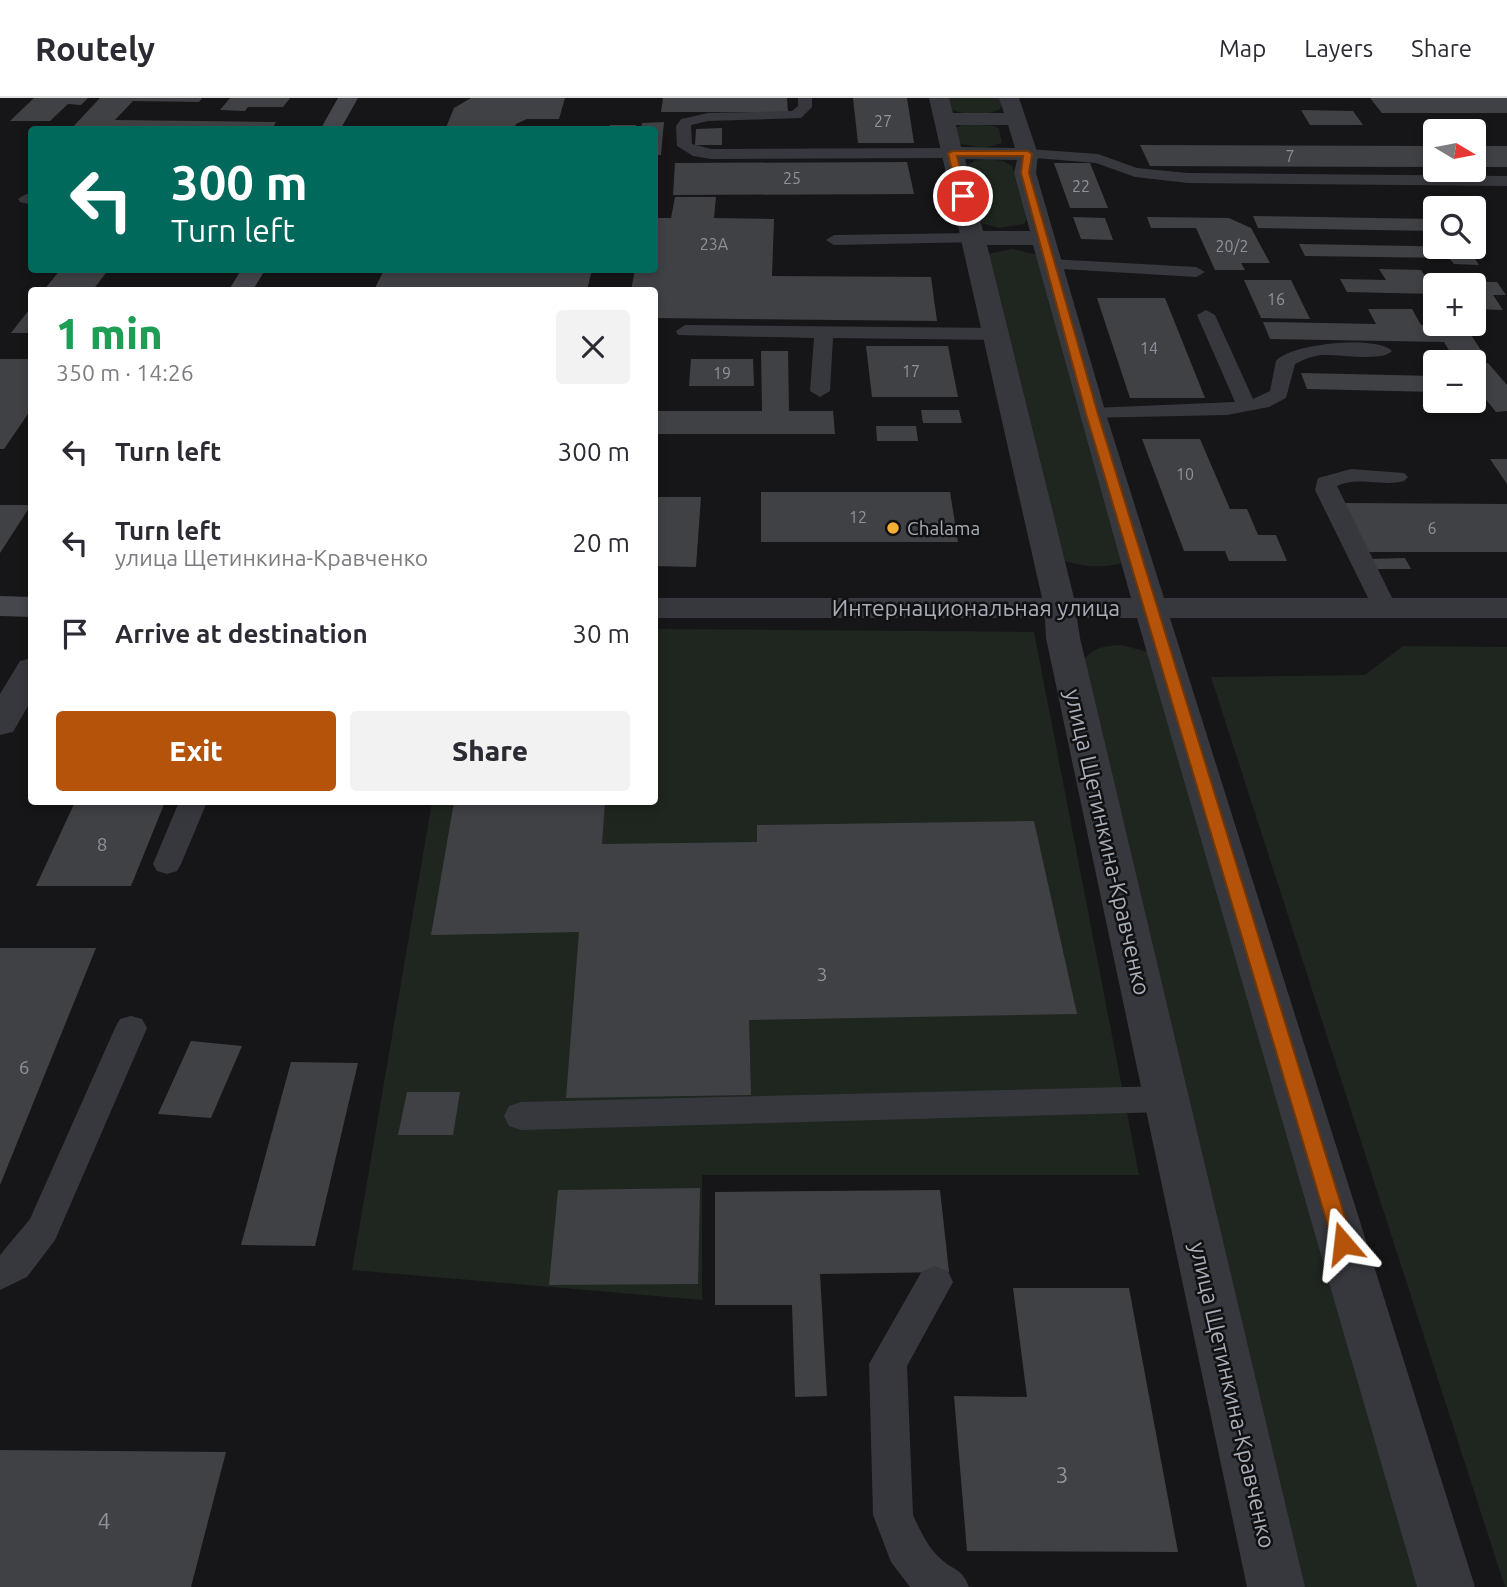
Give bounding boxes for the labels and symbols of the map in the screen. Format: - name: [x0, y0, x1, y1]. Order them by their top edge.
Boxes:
- house number: 27: [874, 112, 892, 130]
- north arrow: [1423, 119, 1486, 182]
- house number: 7: [1285, 147, 1295, 165]
- pin: [933, 166, 993, 226]
- house number: 25: [783, 169, 801, 187]
- house number: 22: [1072, 177, 1090, 195]
- house number: 23А: [700, 235, 729, 253]
- house number: 20/2: [1216, 237, 1248, 255]
- house number: 16: [1267, 290, 1285, 308]
- house number: 14: [1140, 339, 1158, 357]
- house number: 17: [902, 362, 920, 380]
- house number: 19: [713, 364, 731, 382]
- house number: 10: [1176, 465, 1194, 483]
- house number: 12: [849, 508, 867, 526]
- place label: Chalama: [907, 517, 980, 539]
- house number: 6: [1427, 519, 1437, 537]
- marker: Chalama: [885, 520, 901, 536]
- street label: Интернациональная улица: [832, 595, 1120, 620]
- street label: улица Щетинкина-Кравченко: [1061, 687, 1155, 997]
- house number: 8: [97, 833, 107, 855]
- house number: 3: [817, 963, 827, 985]
- house number: 6: [19, 1056, 29, 1078]
- position arrow: [1306, 1206, 1380, 1280]
- street label: улица Щетинкина-Кравченко: [1186, 1240, 1280, 1550]
- house number: 3: [1056, 1462, 1068, 1487]
- house number: 4: [98, 1508, 110, 1533]

